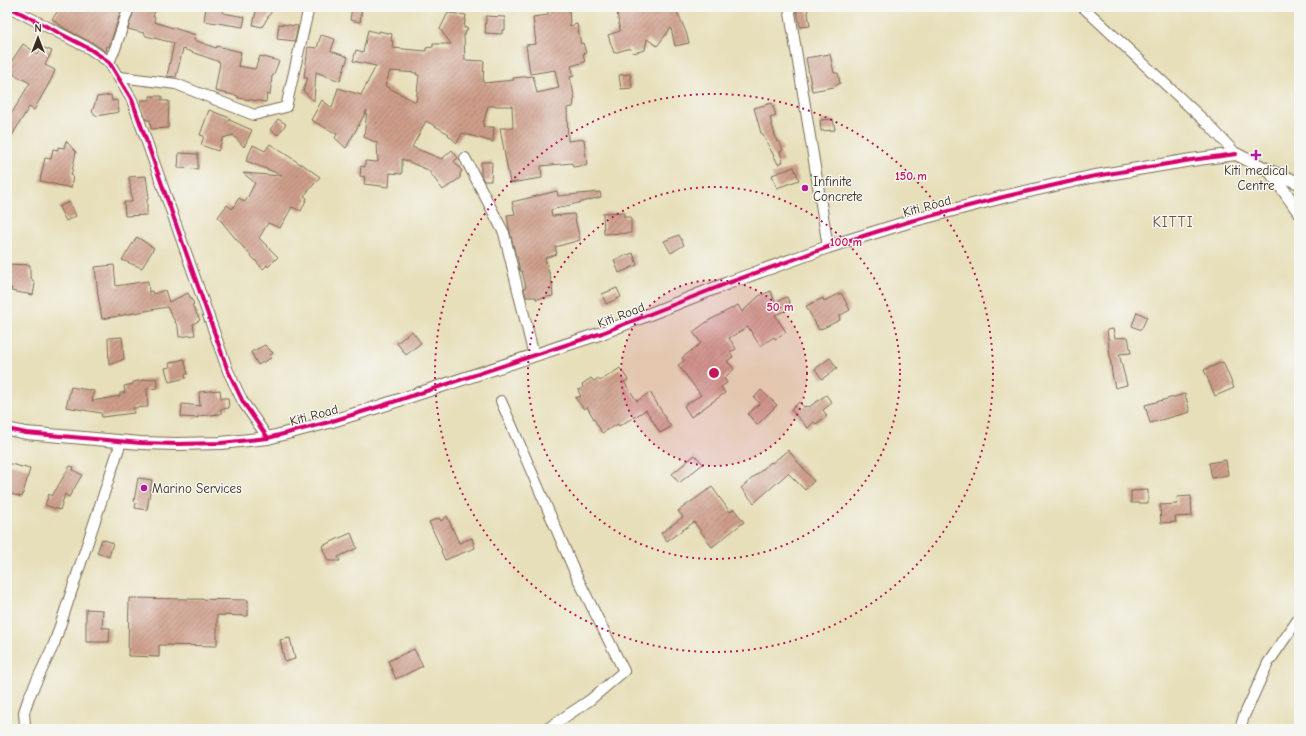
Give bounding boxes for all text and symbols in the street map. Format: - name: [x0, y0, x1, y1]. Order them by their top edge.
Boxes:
- north arrow: [18, 18, 58, 58]
- text: N: [34, 22, 42, 35]
- marker: Kiti medical Centre: [1250, 149, 1262, 161]
- place label: Kiti medical Centre: [1224, 163, 1288, 193]
- text: 150 m: [895, 169, 927, 183]
- place label: Infinite Concrete: [813, 174, 863, 204]
- marker: Infinite Concrete: [800, 183, 810, 193]
- street label: Kiti Road: [901, 192, 953, 220]
- district label: KITTI: [1152, 213, 1194, 231]
- text: 100 m: [830, 235, 862, 249]
- street label: Kiti Road: [595, 299, 647, 331]
- text: 50 m: [766, 300, 794, 314]
- centre of rings: [707, 366, 721, 380]
- street label: Kiti Road: [288, 401, 340, 429]
- place label: Marino Services: [152, 481, 242, 496]
- marker: Marino Services: [139, 483, 149, 493]

